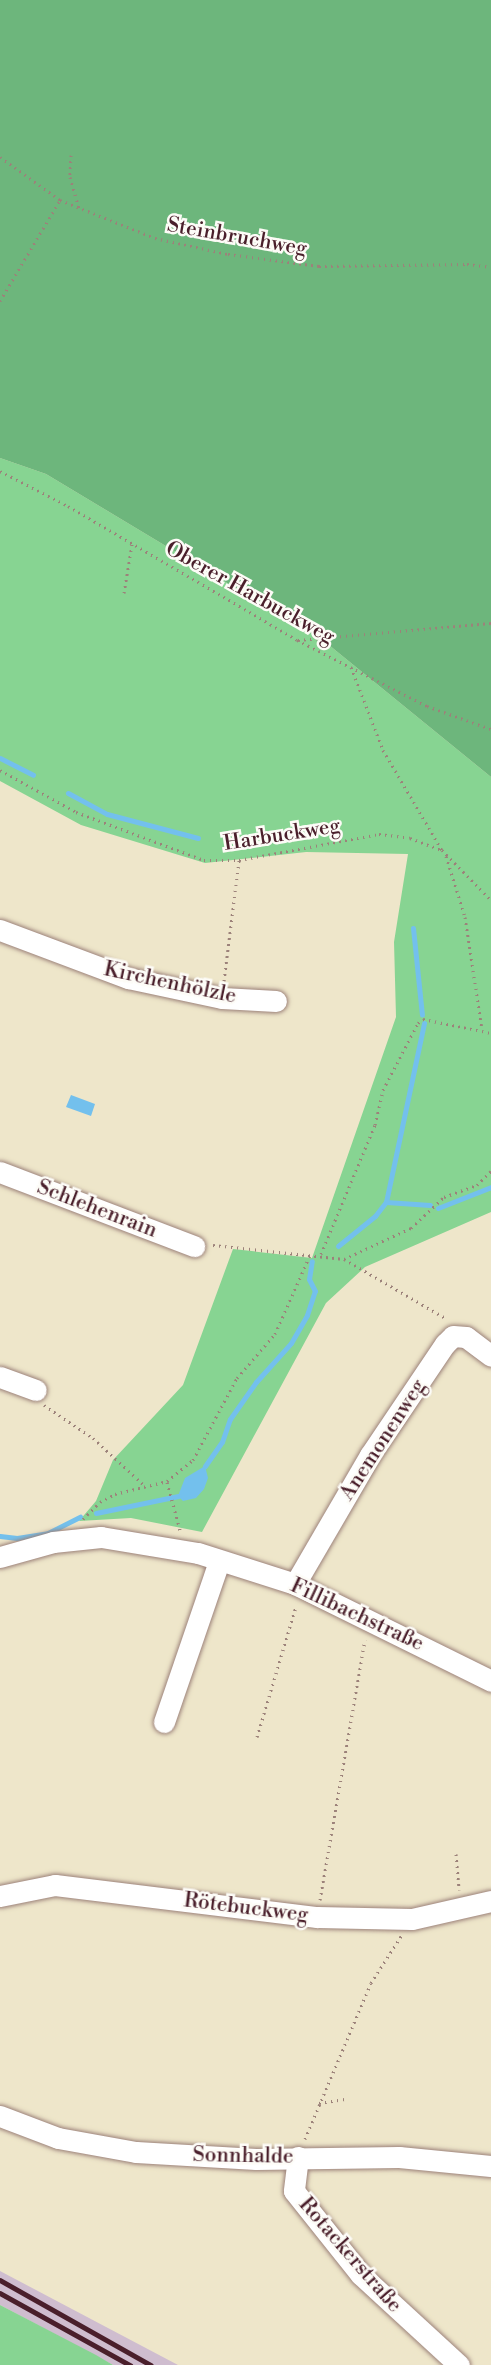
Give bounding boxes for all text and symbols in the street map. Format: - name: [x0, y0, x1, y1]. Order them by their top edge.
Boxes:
- street label: Steinbruchweg: [165, 212, 309, 262]
- street label: Oberer Harbuckweg: [161, 536, 339, 650]
- street label: Harbuckweg: [222, 813, 342, 857]
- street label: Kirchenhölzle: [102, 957, 238, 1009]
- street label: Schlehenrain: [33, 1175, 161, 1243]
- street label: Anemonenweg: [335, 1375, 431, 1505]
- street label: Fillibachstraße: [286, 1573, 428, 1657]
- street label: Rötebuckweg: [182, 1888, 310, 1928]
- street label: Sonnhalde: [192, 2143, 294, 2169]
- street label: Rotackerstraße: [293, 2192, 407, 2318]

